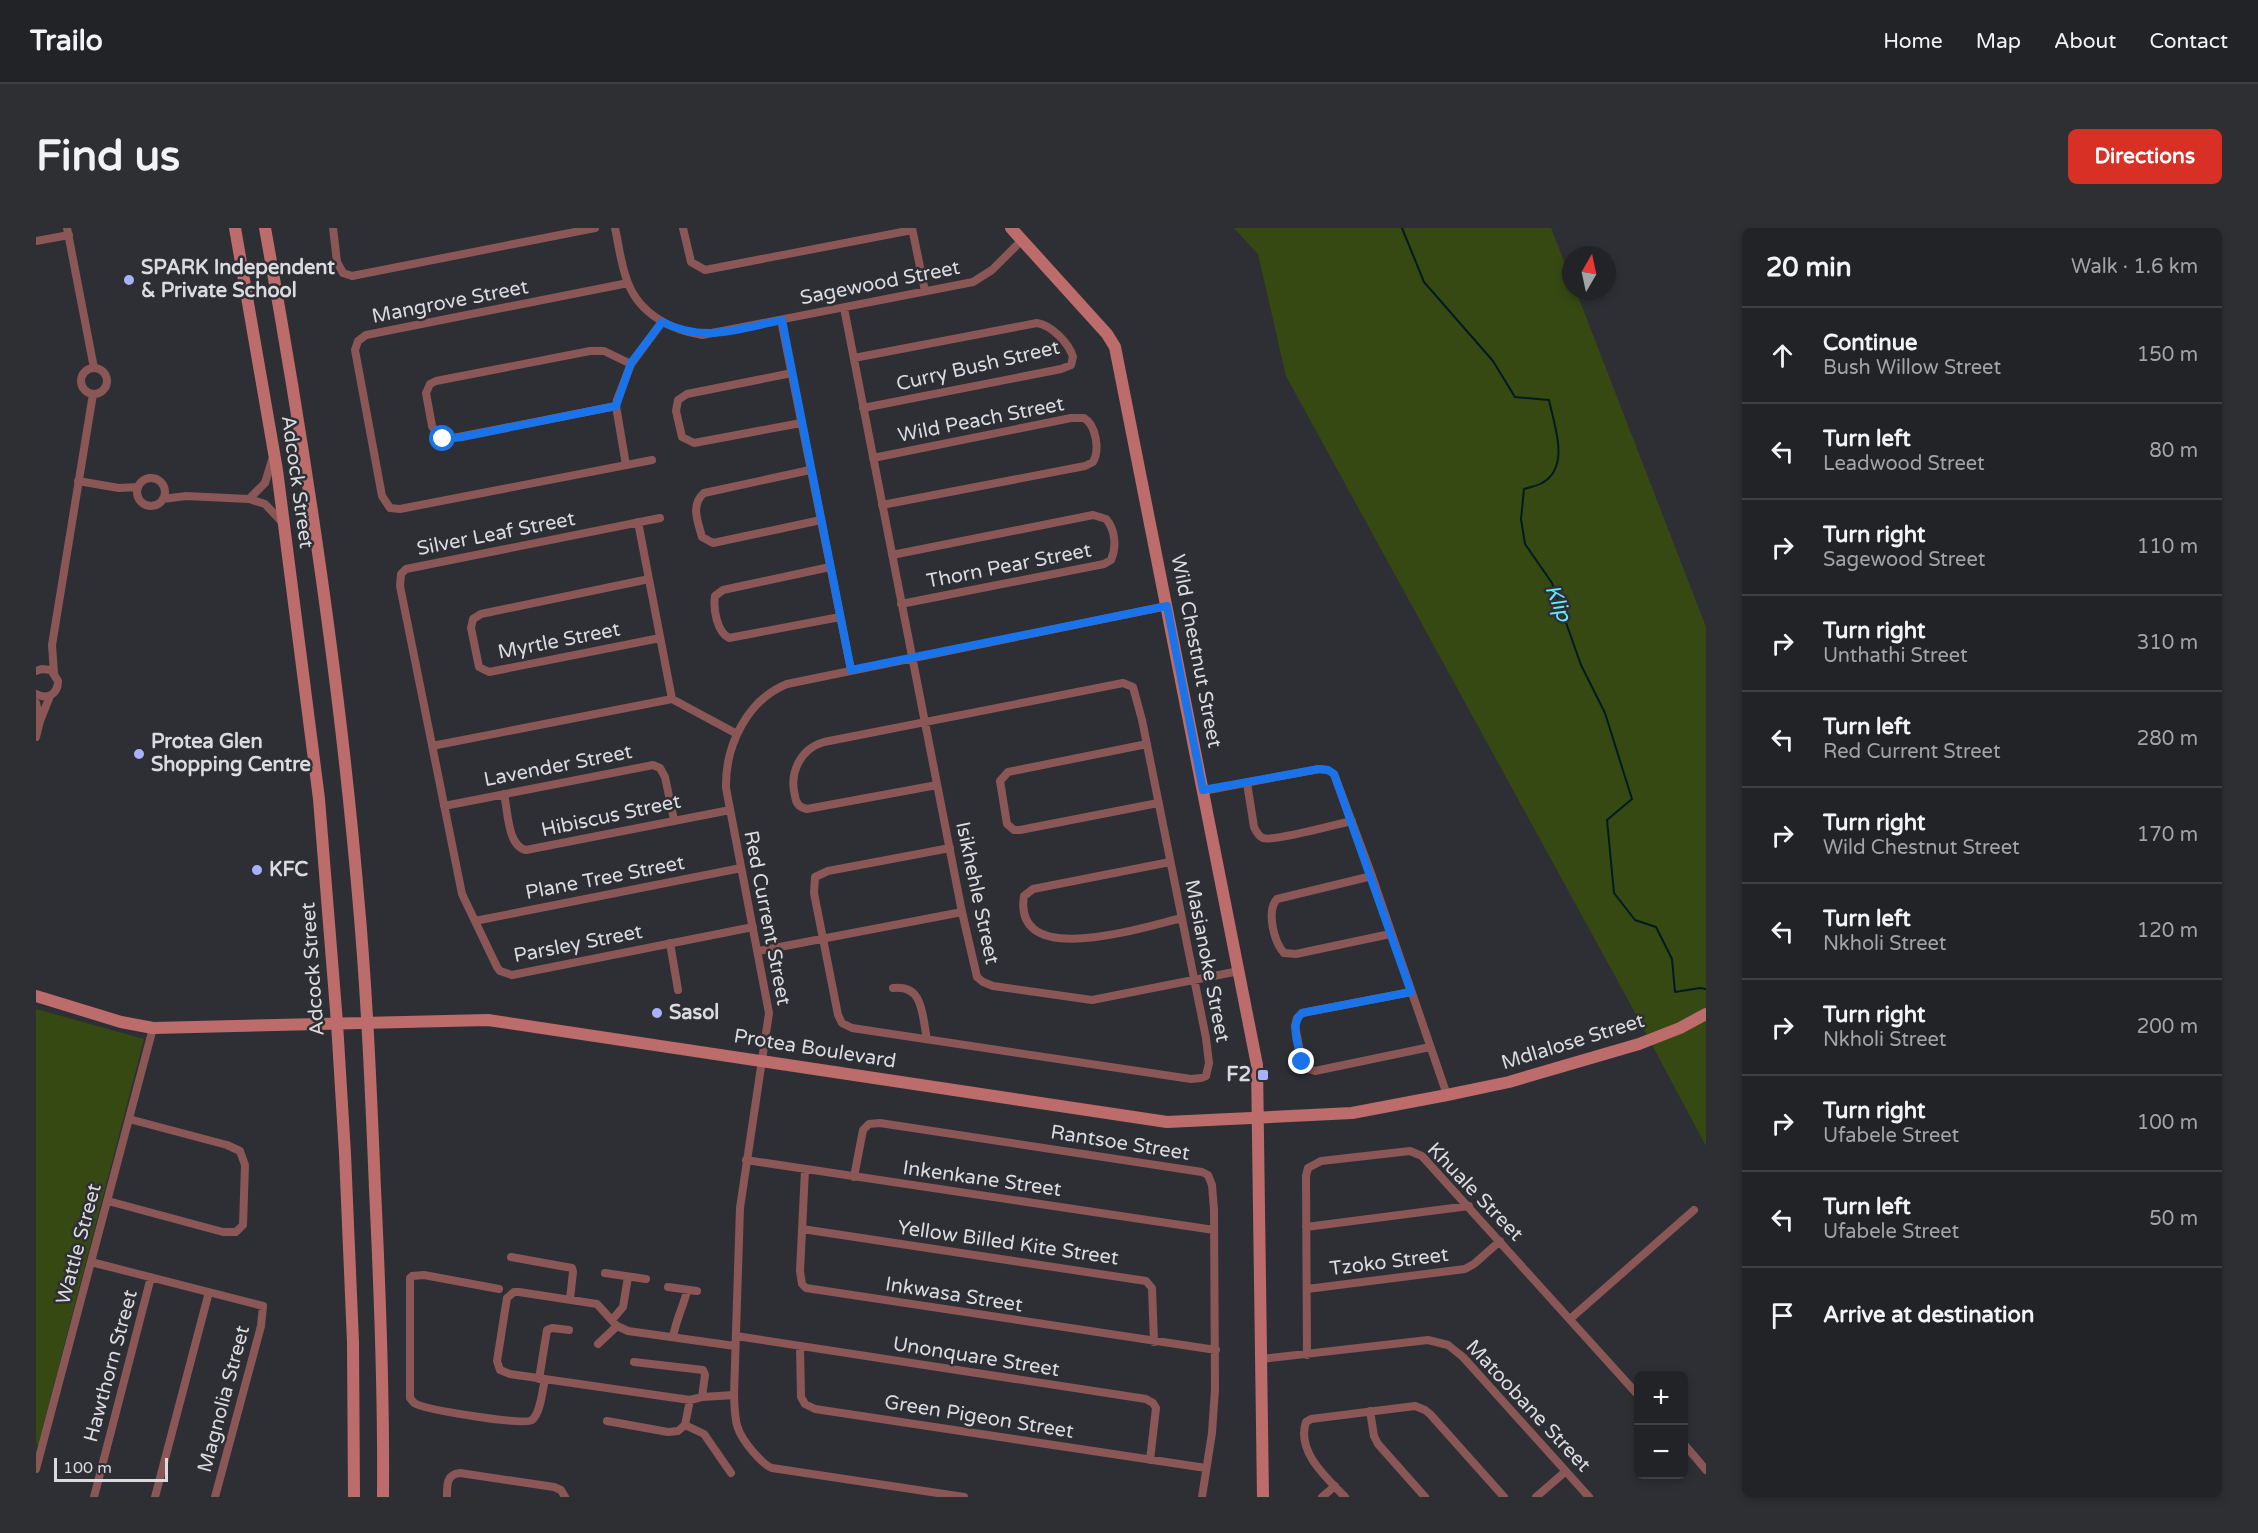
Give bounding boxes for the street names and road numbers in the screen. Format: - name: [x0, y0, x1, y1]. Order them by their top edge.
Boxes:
- street label: Sagewood Street: [798, 256, 962, 310]
- street label: Mangrove Street: [370, 275, 531, 329]
- street label: Curry Bush Street: [894, 335, 1062, 396]
- street label: Wild Peach Street: [896, 392, 1066, 448]
- street label: Adcock Street: [276, 414, 318, 550]
- street label: Silver Leaf Street: [415, 507, 577, 561]
- street label: Thorn Pear Street: [925, 538, 1094, 594]
- street label: Wild Chestnut Street: [1165, 552, 1227, 750]
- street label: Myrtle Street: [496, 617, 622, 665]
- street label: Lavender Street: [482, 740, 635, 792]
- street label: Hibiscus Street: [539, 789, 683, 842]
- street label: Isikhehle Street: [950, 819, 1004, 967]
- street label: Red Current Street: [738, 829, 796, 1008]
- street label: Plane Tree Street: [523, 851, 687, 905]
- street label: Masianoke Street: [1179, 878, 1235, 1045]
- street label: Adcock Street: [296, 901, 330, 1037]
- street label: Parsley Street: [512, 920, 645, 968]
- street label: Mdlalose Street: [1499, 1009, 1648, 1075]
- street label: Protea Boulevard: [732, 1024, 898, 1074]
- street label: Rantsoe Street: [1049, 1120, 1192, 1166]
- street label: Khuale Street: [1422, 1138, 1528, 1246]
- street label: Inkenkane Street: [901, 1156, 1063, 1202]
- street label: Wattle Street: [51, 1180, 107, 1307]
- street label: Yellow Billed Kite Street: [896, 1216, 1120, 1270]
- street label: Tzoko Street: [1328, 1243, 1450, 1281]
- street label: Inkwasa Street: [884, 1272, 1025, 1318]
- street label: Hawthorn Street: [79, 1287, 143, 1445]
- street label: Magnolia Street: [193, 1323, 255, 1475]
- street label: Unonquare Street: [891, 1332, 1061, 1382]
- street label: Matoobane Street: [1461, 1335, 1596, 1477]
- street label: Green Pigeon Street: [883, 1390, 1076, 1444]

